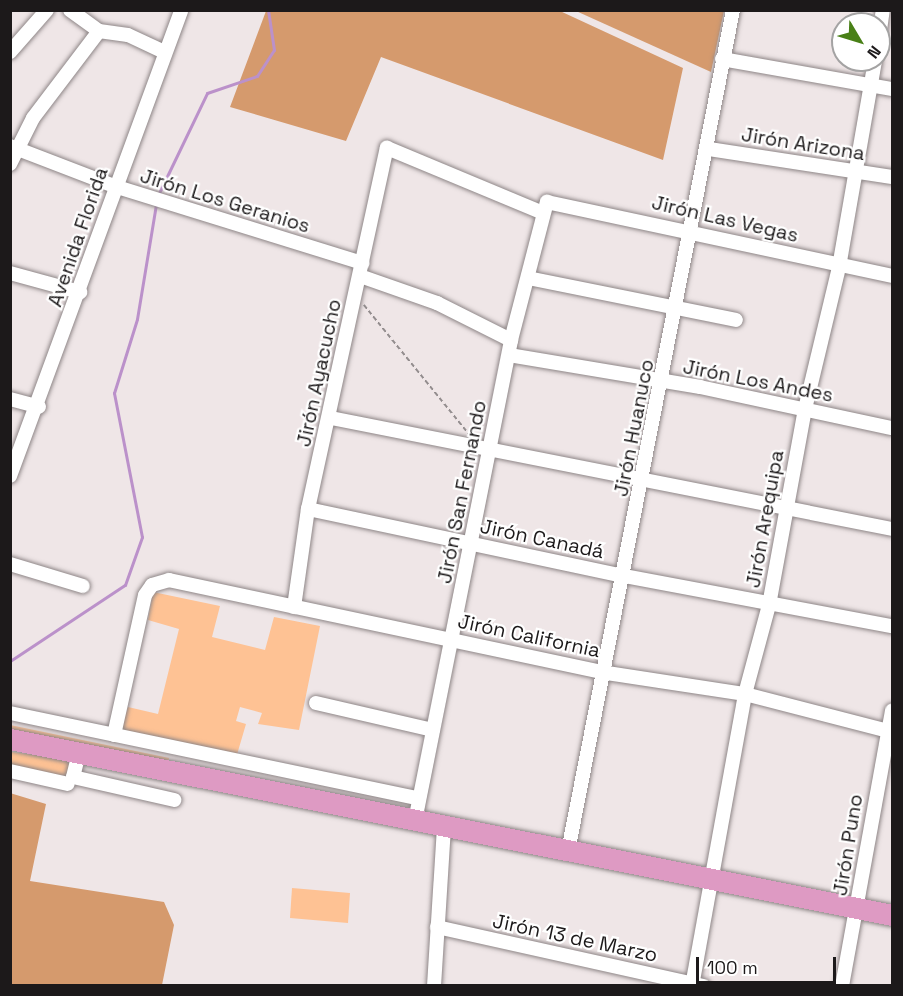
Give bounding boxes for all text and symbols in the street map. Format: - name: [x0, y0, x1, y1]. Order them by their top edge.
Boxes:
- north arrow: [831, 12, 891, 72]
- text: N: [862, 41, 886, 63]
- street label: Jirón Arizona: [739, 122, 867, 166]
- street label: Avenida Florida: [43, 164, 113, 310]
- street label: Jirón Los Geranios: [137, 164, 313, 238]
- street label: Jirón Las Vegas: [649, 190, 801, 248]
- street label: Jirón Ayacucho: [292, 297, 346, 449]
- street label: Jirón Los Andes: [681, 355, 835, 407]
- street label: Jirón Huanuco: [609, 357, 659, 499]
- street label: Jirón San Fernando: [432, 398, 492, 586]
- street label: Jirón Arequipa: [741, 448, 789, 590]
- street label: Jirón Canadá: [478, 514, 606, 564]
- street label: Jirón California: [456, 609, 602, 663]
- street label: Jirón Puno: [828, 792, 868, 898]
- street label: Jirón 13 de Marzo: [490, 909, 660, 967]
- scale bar: [699, 945, 838, 983]
- text: 100 m: [707, 956, 758, 979]

